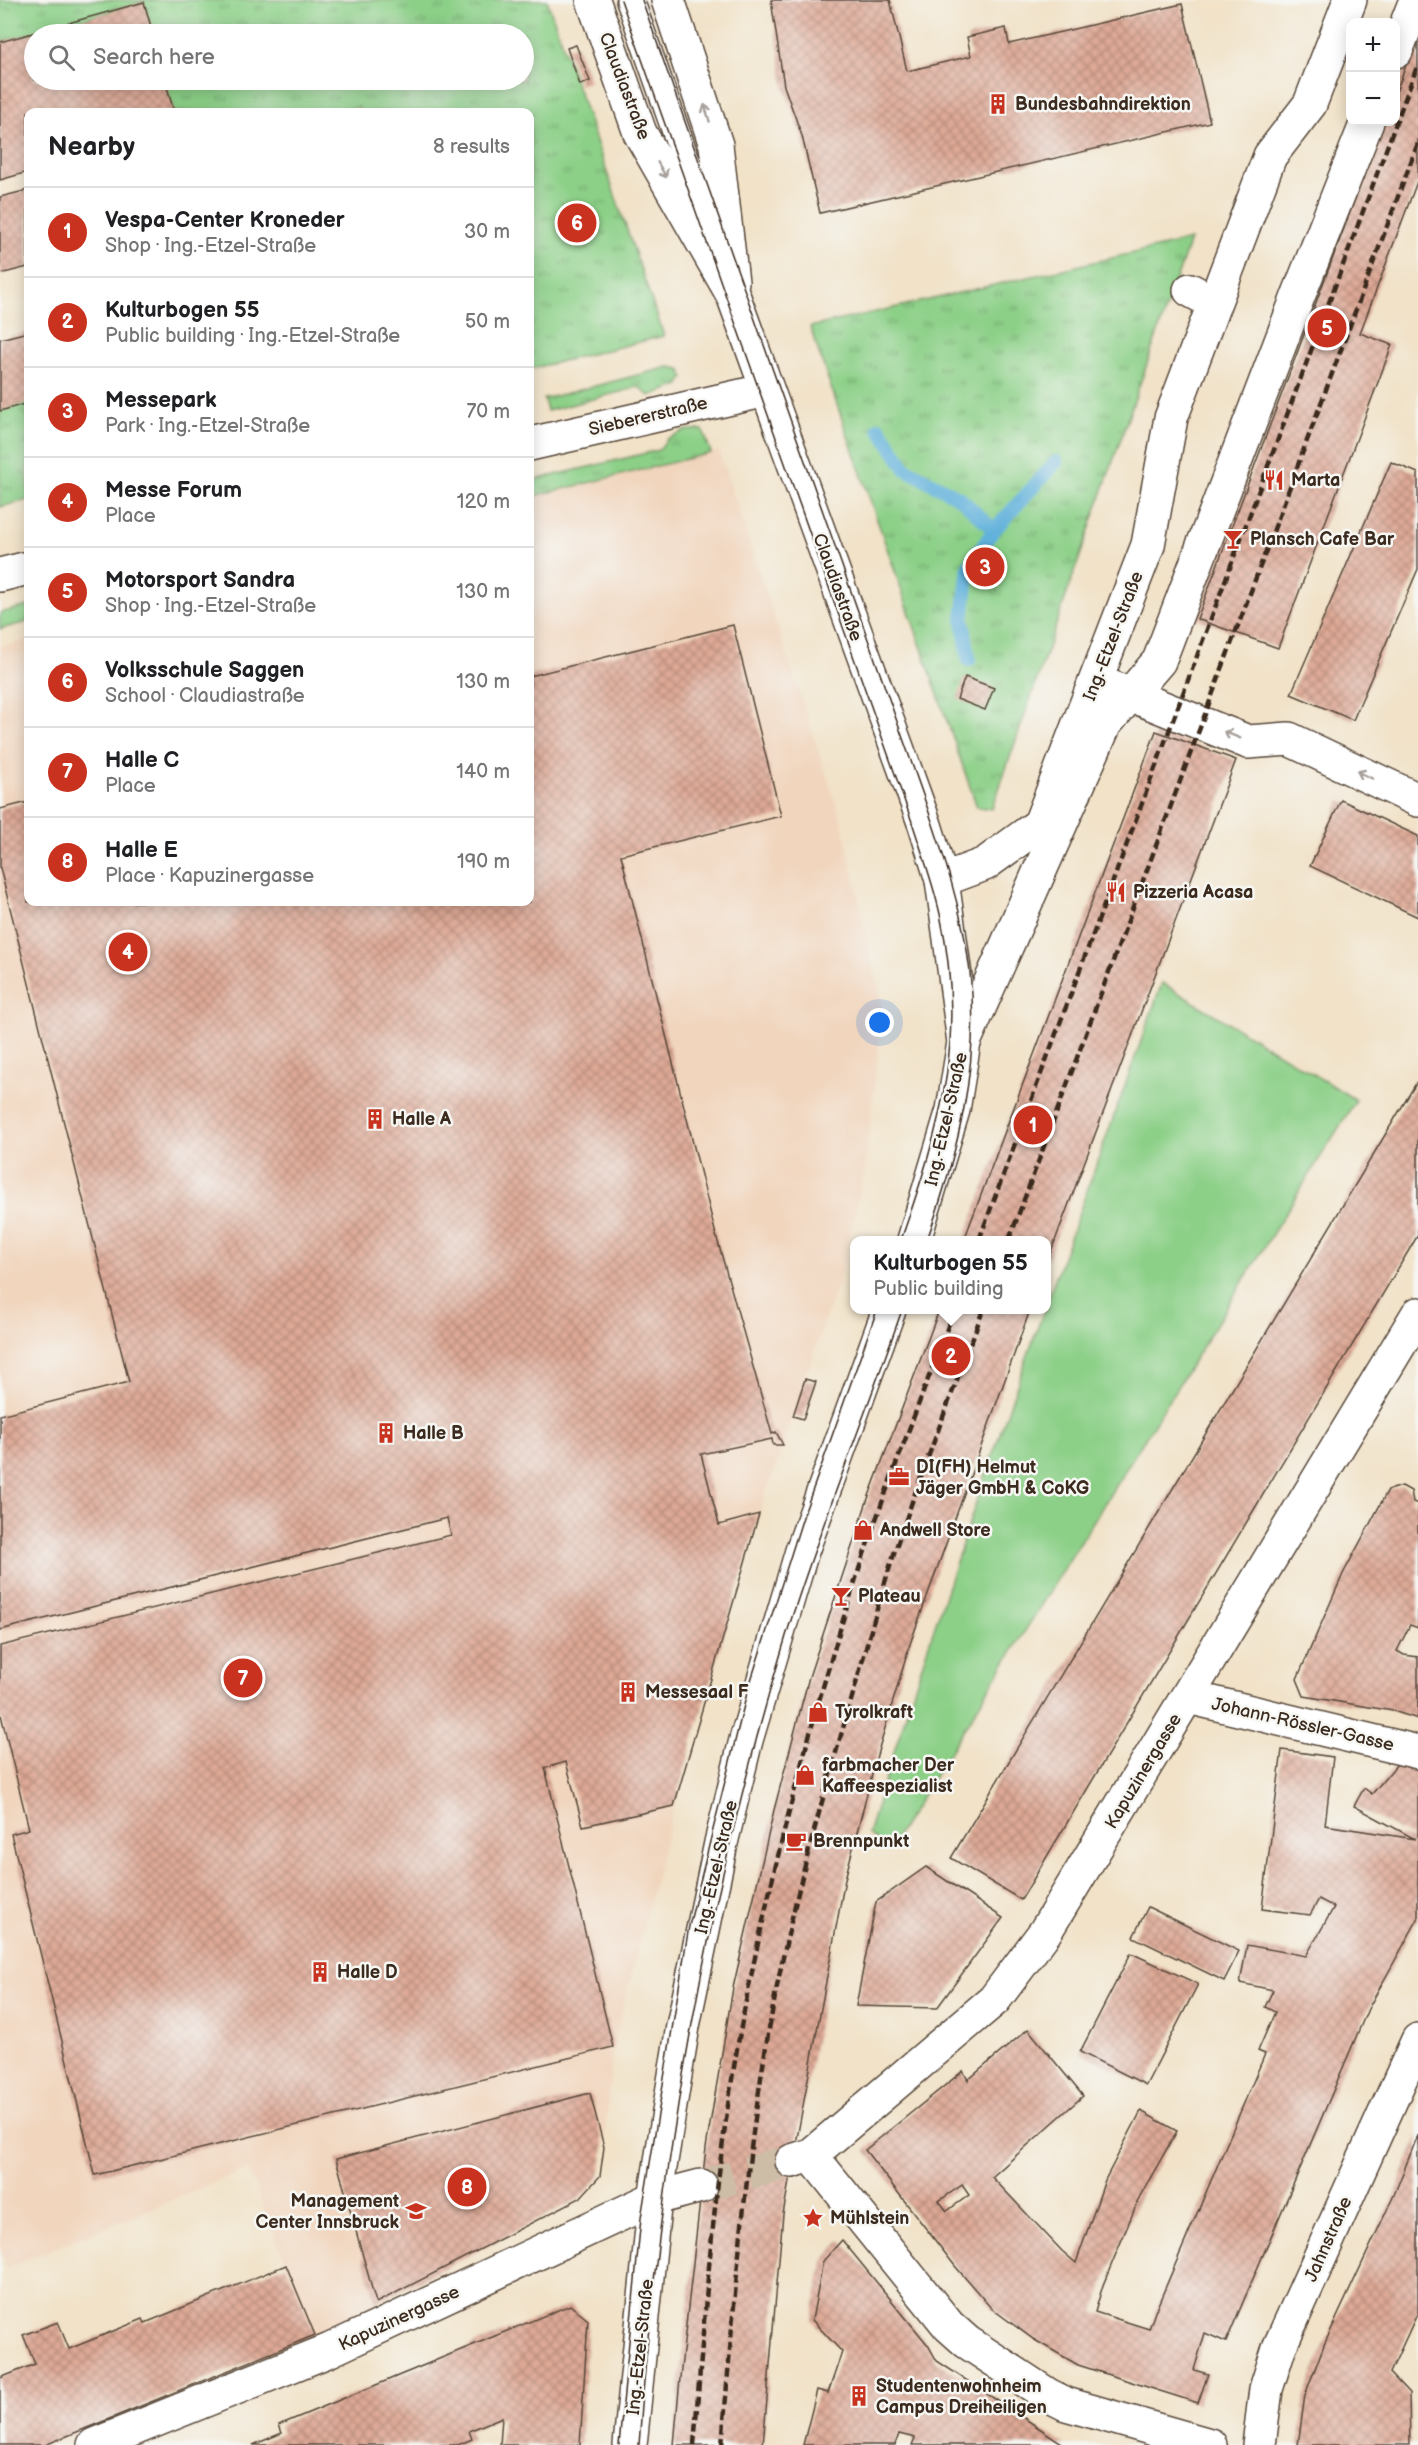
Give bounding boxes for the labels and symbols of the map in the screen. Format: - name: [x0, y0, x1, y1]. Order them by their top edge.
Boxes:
- street label: Claudiastraße: [594, 30, 655, 143]
- building icon: Bundesbahndirektion: [986, 92, 1010, 116]
- place label: Bundesbahndirektion: [1015, 94, 1191, 115]
- one-way arrow: [701, 104, 712, 123]
- one-way arrow: [657, 161, 668, 179]
- pin: 6: [558, 200, 596, 246]
- pin: 5: [1308, 306, 1346, 350]
- street label: Siebererstraße: [587, 393, 710, 440]
- restaurant icon: Marta: [1262, 468, 1286, 492]
- place label: Marta: [1291, 470, 1340, 491]
- bar icon: Plansch Cafe Bar: [1221, 527, 1245, 551]
- place label: Plansch Cafe Bar: [1250, 529, 1395, 550]
- street label: Claudiastraße: [808, 530, 867, 644]
- pin: 3: [966, 544, 1004, 590]
- street label: Ing.-Etzel-Straße: [1079, 568, 1148, 704]
- one-way arrow: [1223, 729, 1242, 740]
- one-way arrow: [1357, 769, 1375, 781]
- restaurant icon: Pizzeria Acasa: [1104, 880, 1128, 904]
- place label: Pizzeria Acasa: [1133, 882, 1253, 903]
- pin: 4: [108, 930, 148, 974]
- your location: [865, 1008, 894, 1037]
- street label: Ing.-Etzel-Straße: [921, 1050, 972, 1188]
- pin: 1: [1014, 1102, 1052, 1148]
- building icon: Halle A: [363, 1107, 387, 1131]
- place label: Halle A: [392, 1109, 452, 1130]
- pin: 2: [932, 1334, 970, 1378]
- building icon: Halle B: [374, 1421, 398, 1445]
- place label: Halle B: [403, 1423, 464, 1444]
- place label: DI(FH) Helmut Jäger GmbH & CoKG: [916, 1457, 1089, 1499]
- office icon: DI(FH) Helmut Jäger GmbH & CoKG: [887, 1465, 911, 1489]
- shop icon: Andwell Store: [851, 1518, 875, 1542]
- place label: Andwell Store: [879, 1520, 991, 1541]
- bar icon: Plateau: [829, 1584, 853, 1608]
- place label: Plateau: [858, 1586, 921, 1607]
- pin: 7: [224, 1656, 262, 1700]
- building icon: Messesaal F: [616, 1680, 640, 1704]
- place label: Messesaal F: [645, 1682, 749, 1703]
- street label: Johann-Rössler-Gasse: [1210, 1693, 1396, 1756]
- shop icon: Tyrolkraft: [806, 1700, 830, 1724]
- place label: Tyrolkraft: [835, 1702, 913, 1723]
- street label: Kapuzinergasse: [1101, 1710, 1186, 1833]
- place label: farbmacher Der Kaffeespezialist: [822, 1755, 955, 1797]
- shop icon: farbmacher Der Kaffeespezialist: [793, 1763, 817, 1787]
- street label: Ing.-Etzel-Straße: [691, 1798, 742, 1936]
- cafe icon: Brennpunkt: [784, 1829, 808, 1853]
- place label: Brennpunkt: [813, 1831, 909, 1852]
- building icon: Halle D: [308, 1960, 332, 1984]
- place label: Halle D: [337, 1962, 397, 1983]
- pin: 8: [448, 2164, 486, 2210]
- place label: Management Center Innsbruck: [255, 2191, 400, 2233]
- street label: Jahnstraße: [1300, 2193, 1357, 2285]
- school or university icon: Management Center Innsbruck: [404, 2199, 428, 2223]
- place icon: Mühlstein: [801, 2206, 825, 2230]
- place label: Mühlstein: [830, 2208, 909, 2229]
- street label: Ing.-Etzel-Straße: [623, 2278, 658, 2416]
- street label: Kapuzinergasse: [336, 2281, 463, 2356]
- place label: Studentenwohnheim Campus Dreiheiligen: [876, 2376, 1047, 2418]
- building icon: Studentenwohnheim Campus Dreiheiligen: [847, 2384, 871, 2408]

